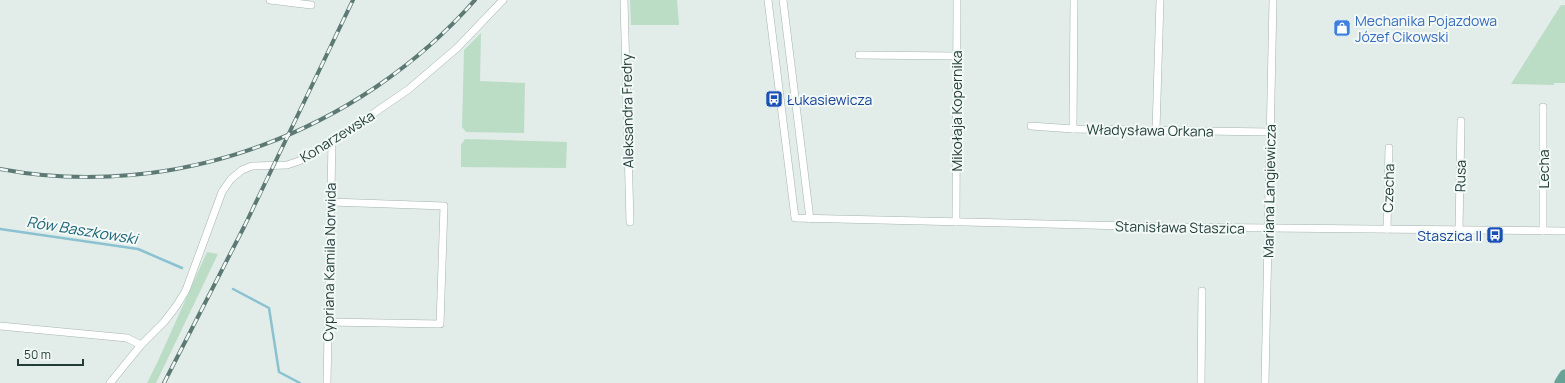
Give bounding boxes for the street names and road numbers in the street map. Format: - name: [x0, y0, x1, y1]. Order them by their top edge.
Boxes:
- street label: Mikołaja Kopernika: [947, 51, 966, 171]
- street label: Aleksandra Fredry: [616, 53, 638, 169]
- street label: Konarzewska: [296, 106, 378, 166]
- street label: Władysława Orkana: [1086, 119, 1214, 141]
- street label: Mariana Langiewicza: [1258, 124, 1280, 258]
- street label: Lecha: [1534, 149, 1553, 189]
- street label: Rusa: [1450, 160, 1470, 192]
- street label: Czecha: [1378, 163, 1398, 213]
- street label: Cypriana Kamila Norwida: [318, 182, 340, 342]
- street label: Stanisława Staszica: [1115, 216, 1245, 238]

